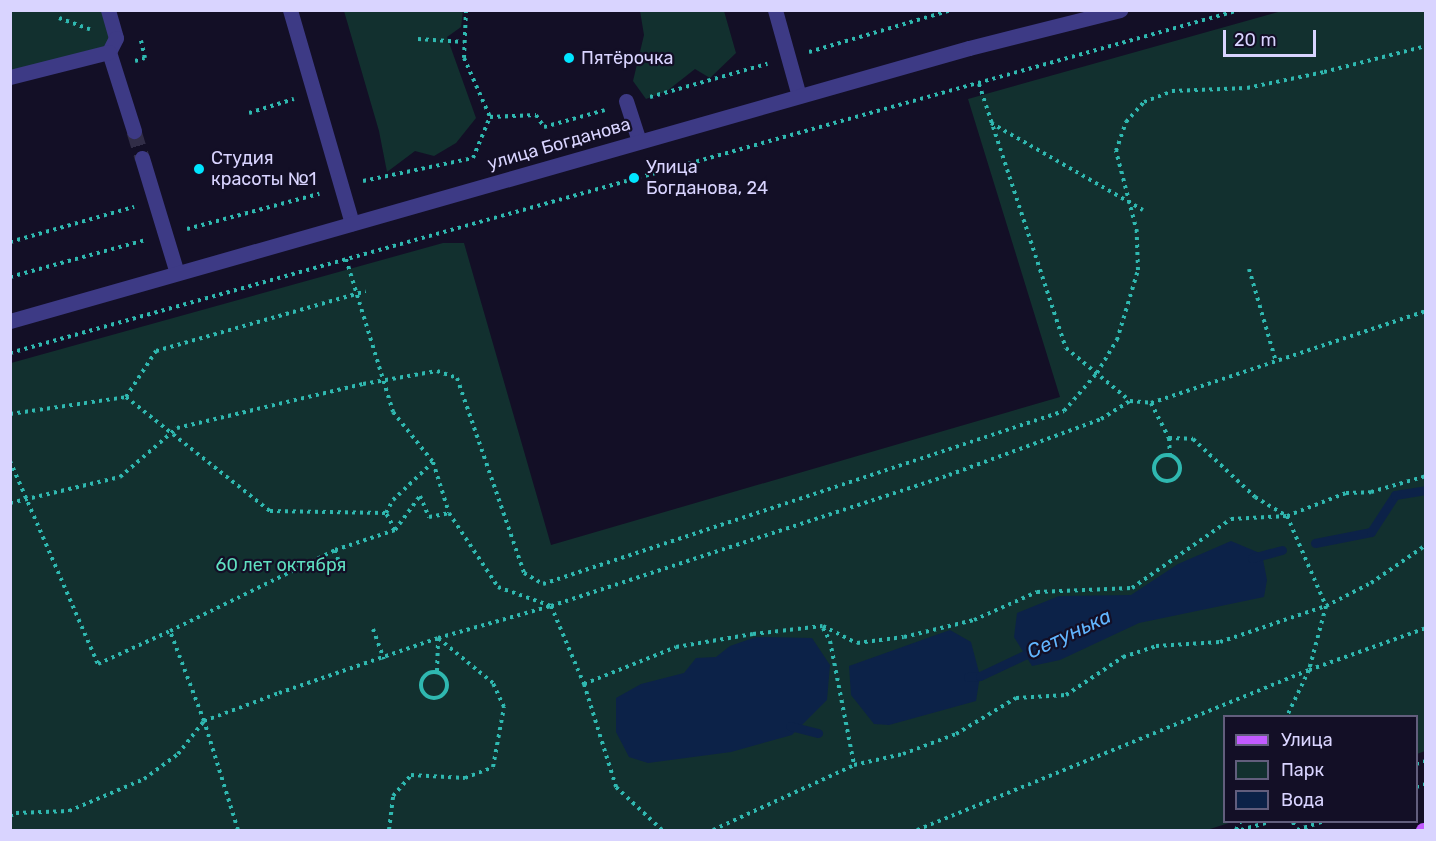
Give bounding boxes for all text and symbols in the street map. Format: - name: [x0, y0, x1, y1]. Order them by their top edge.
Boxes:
- scale bar: [1226, 18, 1319, 56]
- text: 20 m: [1234, 29, 1276, 51]
- place label: Пятёрочка: [581, 47, 674, 69]
- marker: Пятёрочка: [562, 51, 576, 65]
- street label: улица Богданова: [485, 113, 633, 175]
- place label: Студия красоты №1: [211, 148, 316, 190]
- place label: Улица Богданова, 24: [646, 157, 768, 200]
- marker: Студия красоты №1: [192, 162, 206, 176]
- marker: Улица Богданова, 24: [627, 171, 641, 185]
- park label: 60 лет октября: [216, 554, 346, 576]
- water label: Сетунька: [1023, 604, 1115, 664]
- legend: [1223, 715, 1418, 823]
- text: Улица: [1281, 729, 1333, 751]
- text: Парк: [1281, 759, 1324, 781]
- text: Вода: [1281, 789, 1324, 811]

